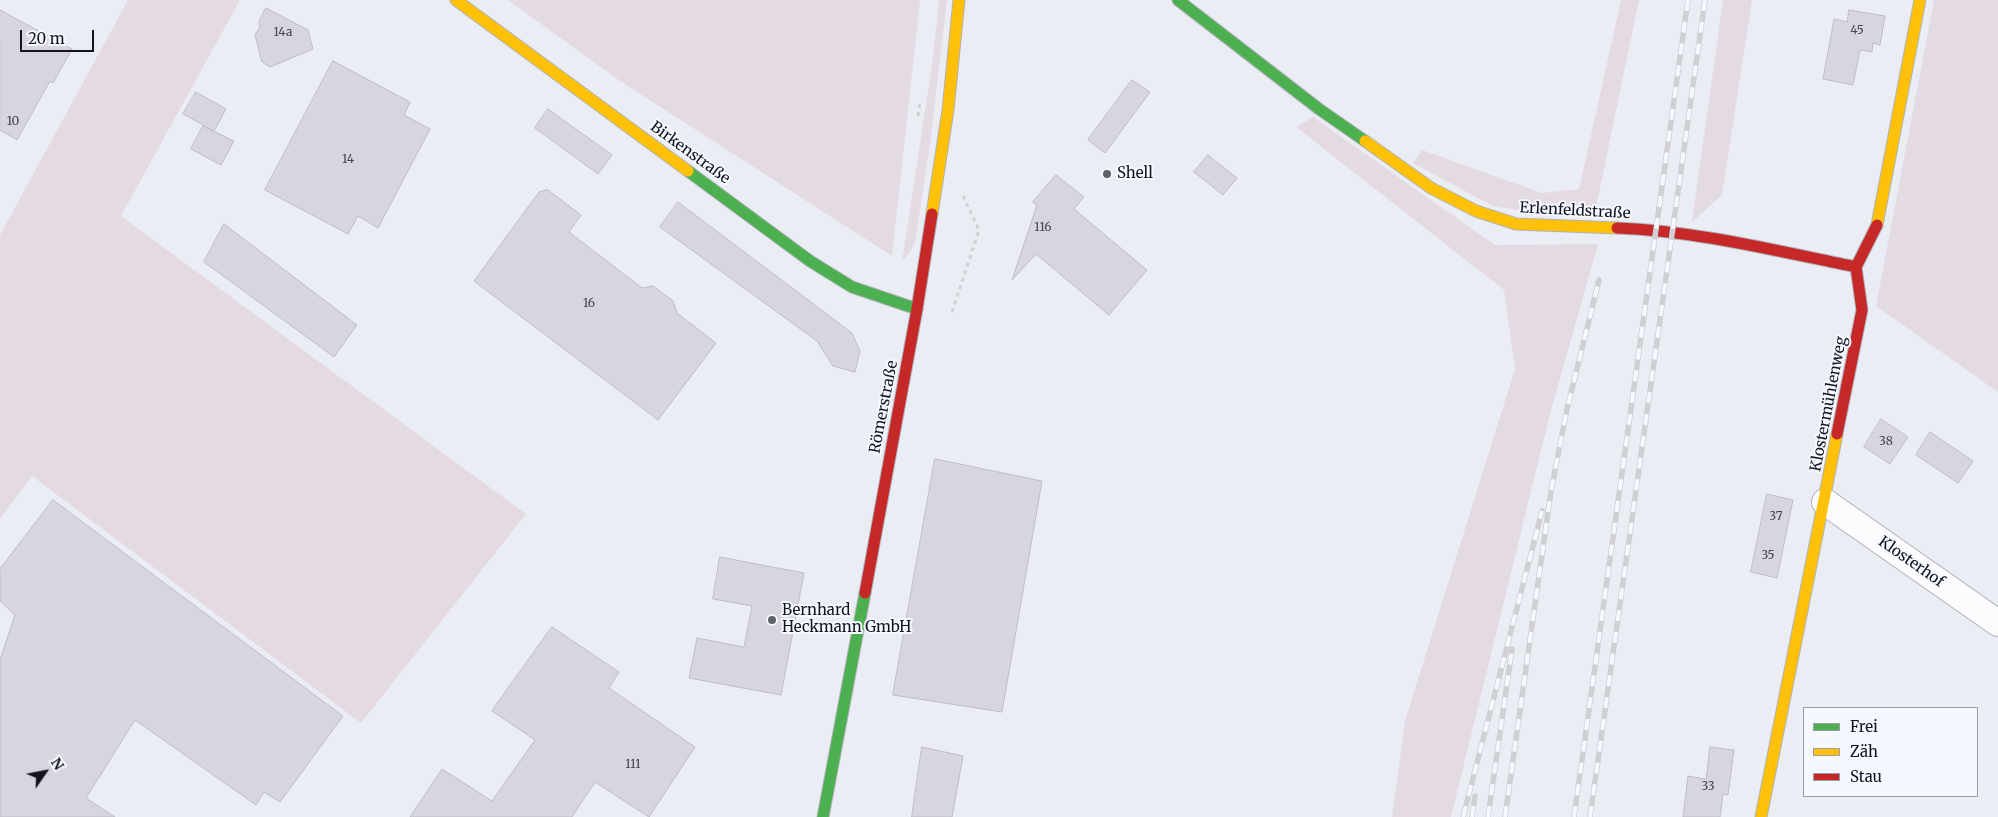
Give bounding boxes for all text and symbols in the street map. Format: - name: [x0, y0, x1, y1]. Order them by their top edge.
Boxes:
- scale bar: [22, 20, 96, 52]
- house number: 45: [1850, 24, 1864, 38]
- house number: 14a: [274, 26, 292, 40]
- text: 20 m: [28, 29, 65, 48]
- house number: 10: [7, 115, 19, 129]
- street label: Birkenstraße: [647, 118, 733, 188]
- house number: 14: [342, 153, 354, 167]
- place label: Shell: [1117, 165, 1153, 183]
- marker: Shell: [1101, 168, 1113, 180]
- street label: Erlenfeldstraße: [1519, 199, 1631, 223]
- house number: 116: [1034, 221, 1052, 235]
- house number: 16: [583, 297, 595, 311]
- street label: Klostermühlenweg: [1807, 335, 1851, 473]
- street label: Römerstraße: [866, 359, 902, 455]
- house number: 38: [1879, 435, 1893, 449]
- house number: 37: [1769, 510, 1783, 524]
- street label: Klosterhof: [1875, 533, 1947, 591]
- house number: 35: [1761, 549, 1775, 563]
- place label: Bernhard Heckmann GmbH: [782, 602, 911, 637]
- marker: Bernhard Heckmann GmbH: [766, 614, 778, 626]
- legend: [1803, 707, 1978, 797]
- text: Frei: [1850, 717, 1878, 736]
- text: Zäh: [1850, 742, 1878, 761]
- north arrow: [20, 747, 70, 797]
- text: N: [47, 754, 68, 773]
- house number: 111: [625, 758, 641, 772]
- text: Stau: [1850, 767, 1882, 786]
- house number: 33: [1701, 780, 1715, 794]

